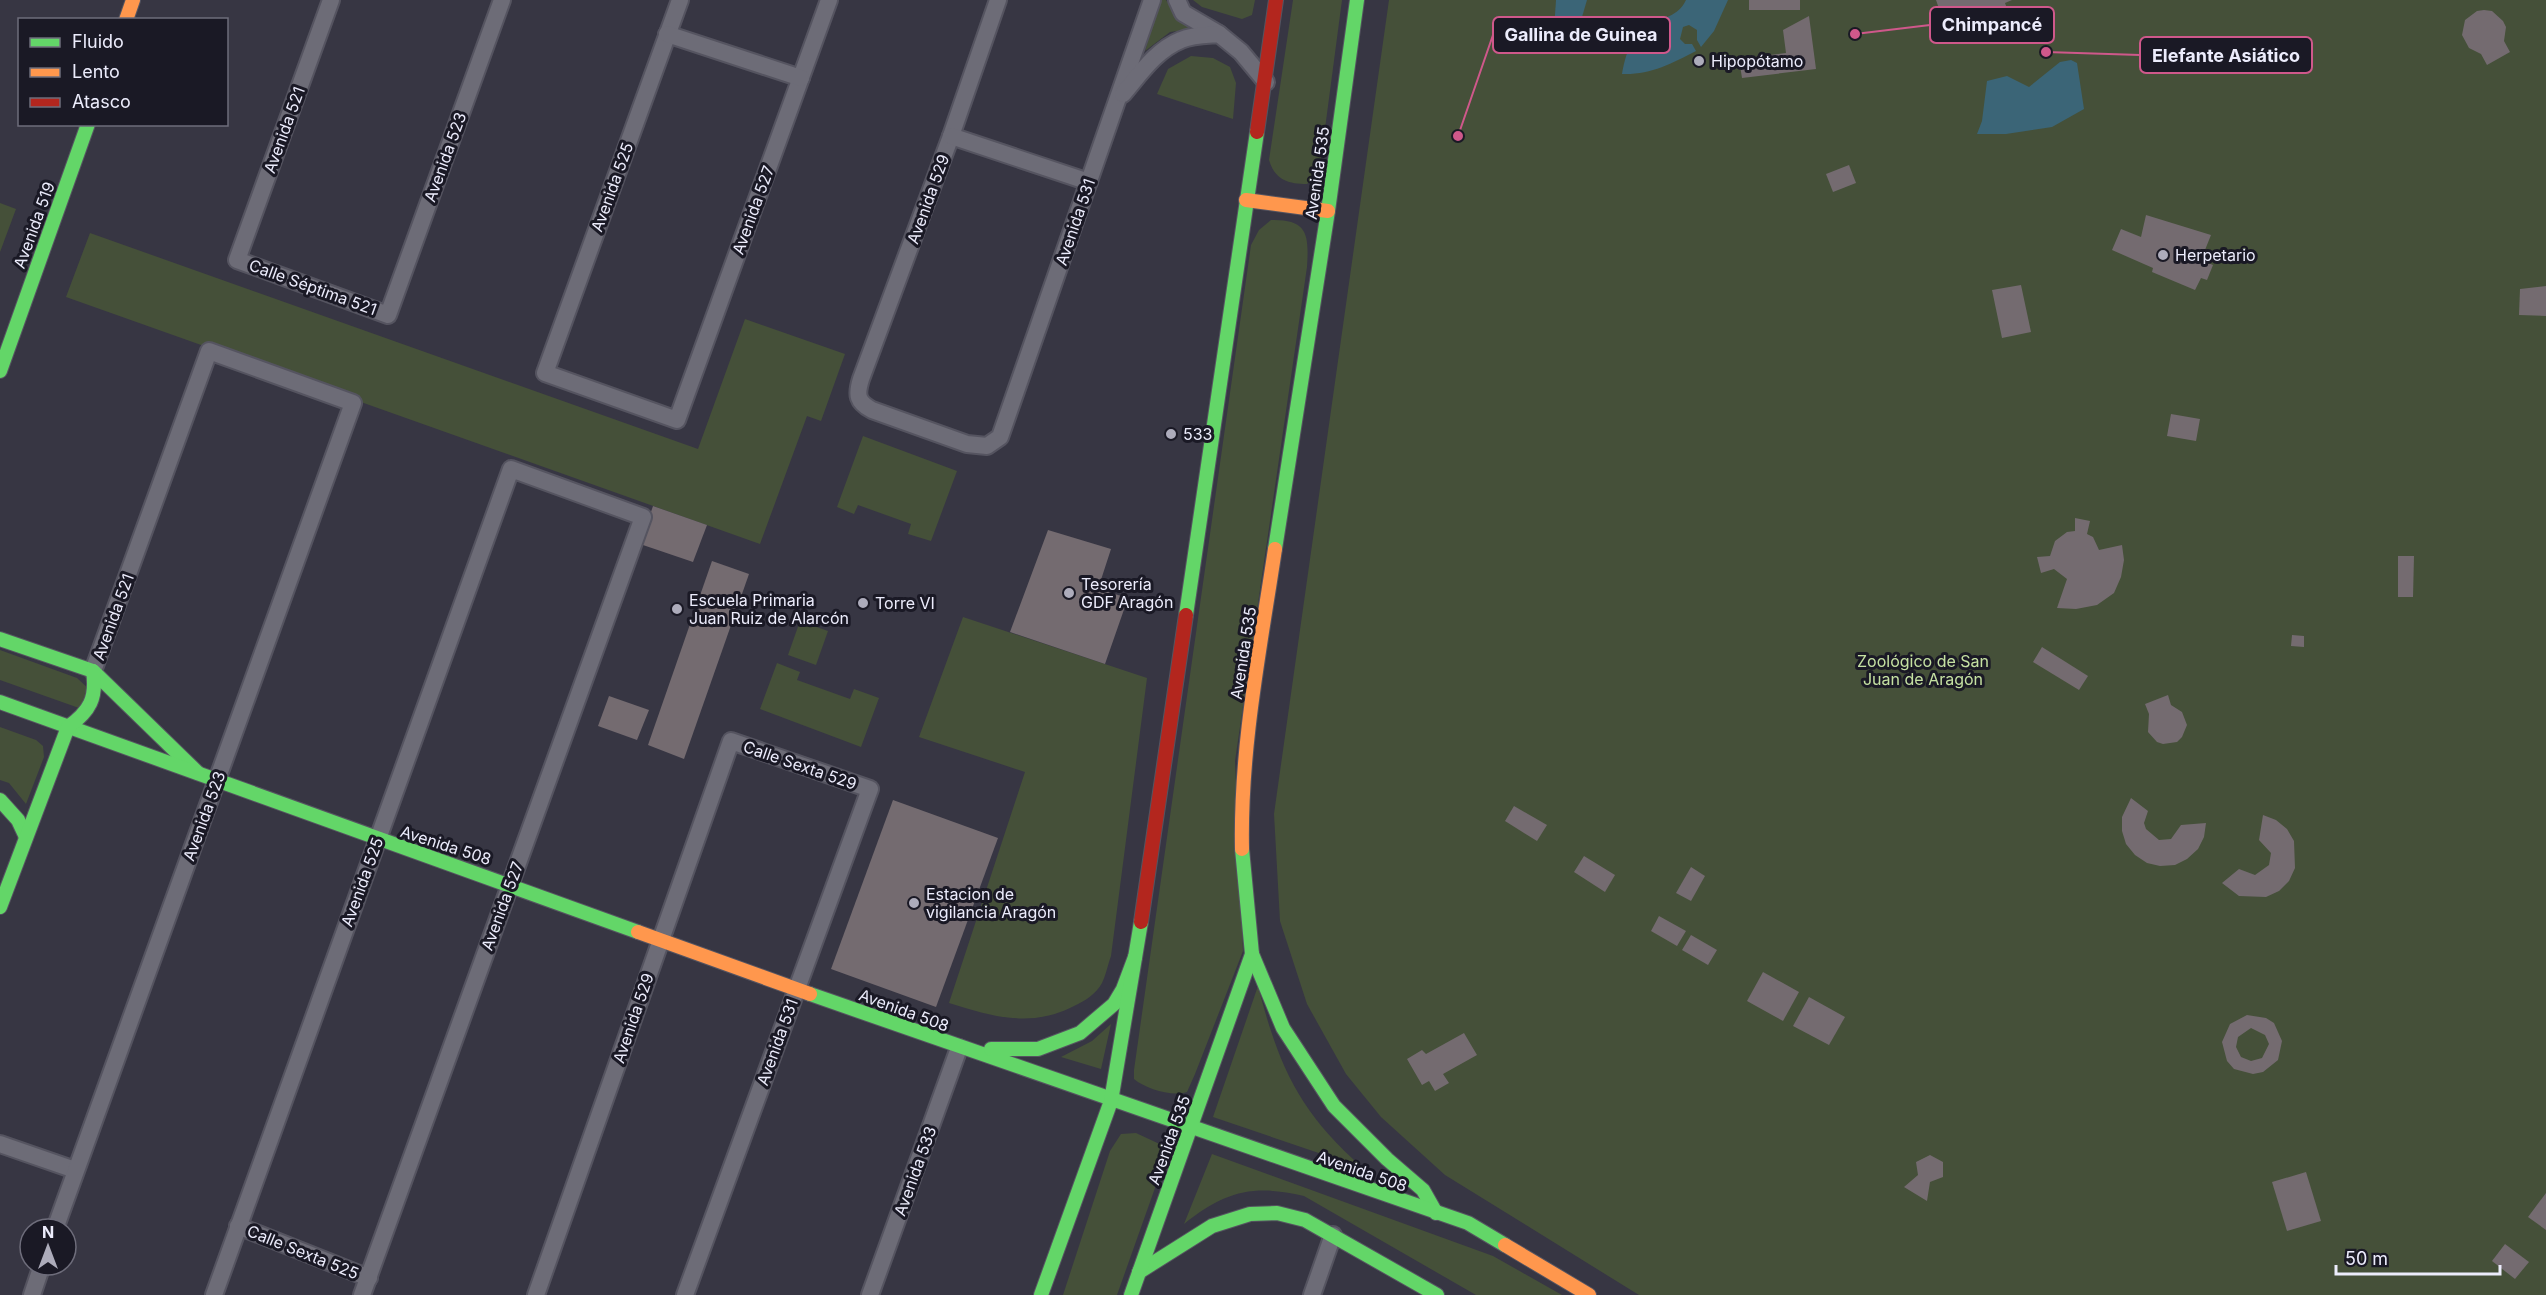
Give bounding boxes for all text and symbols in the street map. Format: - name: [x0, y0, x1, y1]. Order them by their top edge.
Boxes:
- callout: Chimpancé: [1930, 7, 2054, 43]
- text: Chimpancé: [1942, 14, 2042, 35]
- callout: Gallina de Guinea: [1493, 17, 1670, 53]
- legend: [18, 18, 228, 126]
- text: Gallina de Guinea: [1505, 24, 1658, 45]
- text: Fluido: [72, 31, 124, 52]
- callout: Elefante Asiático: [2140, 37, 2312, 73]
- text: Elefante Asiático: [2152, 45, 2300, 66]
- place label: Hipopótamo: [1711, 51, 1803, 71]
- marker: Hipopótamo: [1692, 54, 1706, 68]
- text: Lento: [72, 61, 120, 82]
- street label: Avenida 521: [259, 84, 309, 176]
- text: Atasco: [72, 91, 131, 112]
- street label: Avenida 523: [420, 109, 470, 205]
- street label: Avenida 535: [1301, 125, 1333, 221]
- street label: Avenida 525: [587, 140, 637, 234]
- street label: Avenida 529: [903, 151, 953, 247]
- street label: Avenida 527: [728, 163, 778, 257]
- street label: Avenida 531: [1051, 176, 1099, 268]
- street label: Avenida 519: [9, 179, 59, 271]
- place label: Herpetario: [2175, 245, 2256, 265]
- marker: Herpetario: [2156, 248, 2170, 262]
- street label: Calle Séptima 521: [247, 255, 379, 319]
- place label: 533: [1183, 424, 1213, 444]
- marker: 533: [1164, 427, 1178, 441]
- street label: Avenida 521: [88, 571, 138, 663]
- place label: Tesorería GDF Aragón: [1081, 574, 1173, 612]
- marker: Tesorería GDF Aragón: [1062, 586, 1076, 600]
- place label: Escuela Primaria Juan Ruiz de Alarcón: [689, 590, 849, 628]
- place label: Torre VI: [875, 593, 935, 613]
- marker: Torre VI: [856, 596, 870, 610]
- marker: Escuela Primaria Juan Ruiz de Alarcón: [670, 602, 684, 616]
- street label: Avenida 535: [1226, 605, 1260, 701]
- park label: Zoológico de San Juan de Aragón: [1857, 651, 1989, 689]
- street label: Calle Sexta 529: [741, 736, 859, 794]
- street label: Avenida 523: [179, 768, 229, 864]
- street label: Avenida 508: [398, 821, 494, 869]
- street label: Avenida 525: [337, 835, 387, 929]
- street label: Avenida 527: [477, 859, 527, 953]
- place label: Estacion de vigilancia Aragón: [926, 884, 1056, 922]
- marker: Estacion de vigilancia Aragón: [907, 896, 921, 910]
- street label: Avenida 529: [608, 970, 658, 1066]
- street label: Avenida 508: [856, 984, 952, 1036]
- street label: Avenida 531: [752, 996, 802, 1088]
- street label: Avenida 535: [1144, 1092, 1194, 1188]
- street label: Avenida 533: [890, 1123, 940, 1219]
- street label: Avenida 508: [1314, 1146, 1410, 1196]
- north arrow: [18, 1217, 78, 1277]
- street label: Calle Sexta 525: [244, 1221, 362, 1283]
- text: N: [42, 1222, 54, 1242]
- scale bar: [2336, 1238, 2500, 1276]
- text: 50 m: [2345, 1248, 2388, 1269]

